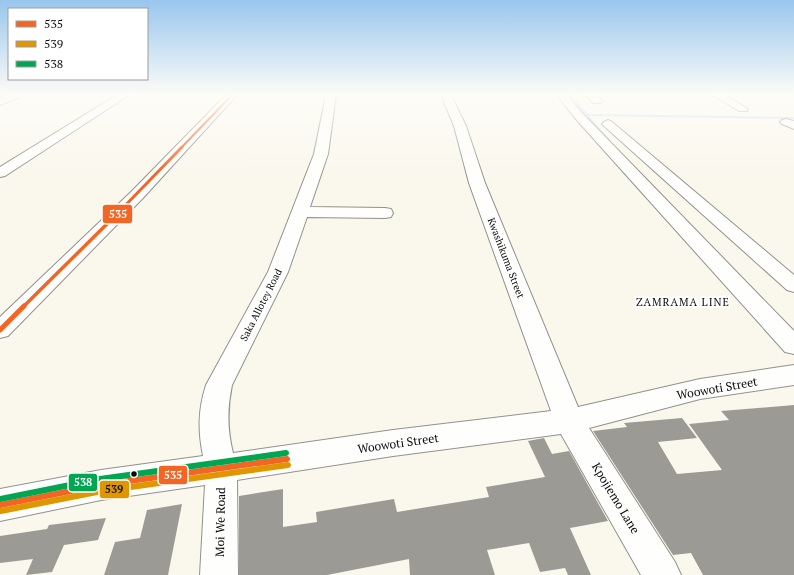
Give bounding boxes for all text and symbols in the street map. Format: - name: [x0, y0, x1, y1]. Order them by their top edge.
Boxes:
- legend: [8, 8, 148, 80]
- text: 535: [44, 16, 63, 31]
- text: 539: [44, 36, 63, 51]
- text: 538: [44, 56, 63, 71]
- line badge: 535: [102, 204, 133, 224]
- text: 535: [109, 207, 127, 221]
- street label: Kwashikuma Street: [485, 216, 527, 300]
- street label: Saka Allotey Road: [237, 266, 285, 343]
- district label: ZAMRAMA LINE: [636, 295, 730, 309]
- street label: Woowoti Street: [675, 373, 759, 402]
- street label: Woowoti Street: [357, 430, 440, 456]
- street label: Kpojiemo Lane: [589, 460, 643, 536]
- line badge: 535: [158, 465, 188, 485]
- text: 535: [164, 468, 182, 482]
- unlabelled marker: [129, 469, 139, 479]
- line badge: 538: [68, 473, 98, 492]
- text: 538: [74, 475, 92, 489]
- line badge: 539: [99, 480, 130, 499]
- text: 539: [105, 482, 123, 496]
- street label: Moi We Road: [212, 487, 228, 557]

